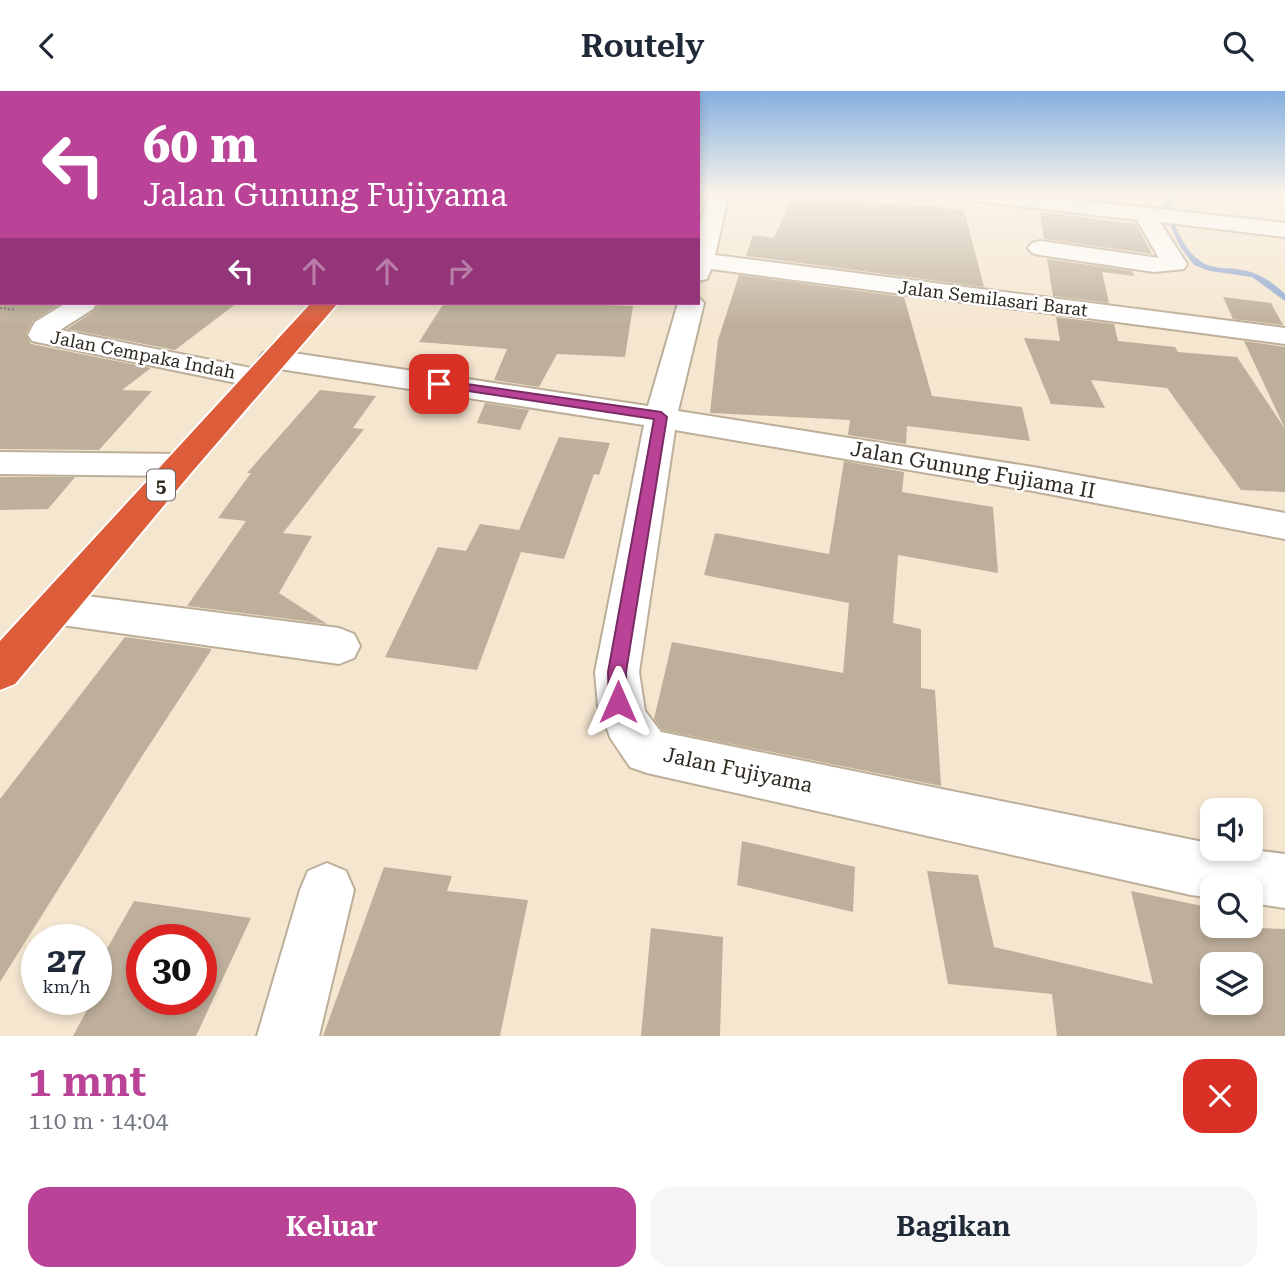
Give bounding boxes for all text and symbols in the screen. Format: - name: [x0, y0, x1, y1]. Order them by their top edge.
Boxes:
- icon: back: [28, 27, 66, 65]
- text: Routely: [581, 27, 704, 65]
- icon: search: [1219, 27, 1257, 65]
- text: 60 m: [143, 117, 258, 174]
- icon: left: [28, 119, 119, 210]
- text: Jalan Gunung Fujiyama: [143, 176, 508, 214]
- icon: left: [222, 252, 260, 290]
- icon: ahead: [295, 252, 333, 290]
- icon: ahead: [368, 252, 406, 290]
- icon: right: [441, 252, 479, 290]
- street label: Jalan Semilasari Barat: [897, 276, 1089, 321]
- street label: Jalan Cempaka Indah: [49, 326, 238, 383]
- pin: [409, 354, 469, 414]
- icon: arrive: [420, 365, 458, 403]
- street label: Jalan Gunung Fujiama II: [849, 437, 1097, 503]
- road number: 5: [147, 469, 175, 501]
- position arrow: [581, 665, 655, 739]
- street label: Jalan Fujiyama: [661, 742, 815, 798]
- map controls: [1200, 798, 1263, 1015]
- button: sound: [1200, 798, 1263, 861]
- button: search: [1200, 875, 1263, 938]
- speed limit sign: 30: [126, 924, 217, 1015]
- text: 27: [47, 940, 86, 981]
- button: layers: [1200, 952, 1263, 1015]
- text: km/h: [42, 976, 91, 997]
- text: 1 mnt: [28, 1057, 146, 1106]
- button: close: [1183, 1059, 1257, 1133]
- text: 110 m · 14:04: [28, 1108, 168, 1135]
- button: Keluar: [28, 1187, 636, 1267]
- button: Bagikan: [650, 1187, 1257, 1267]

